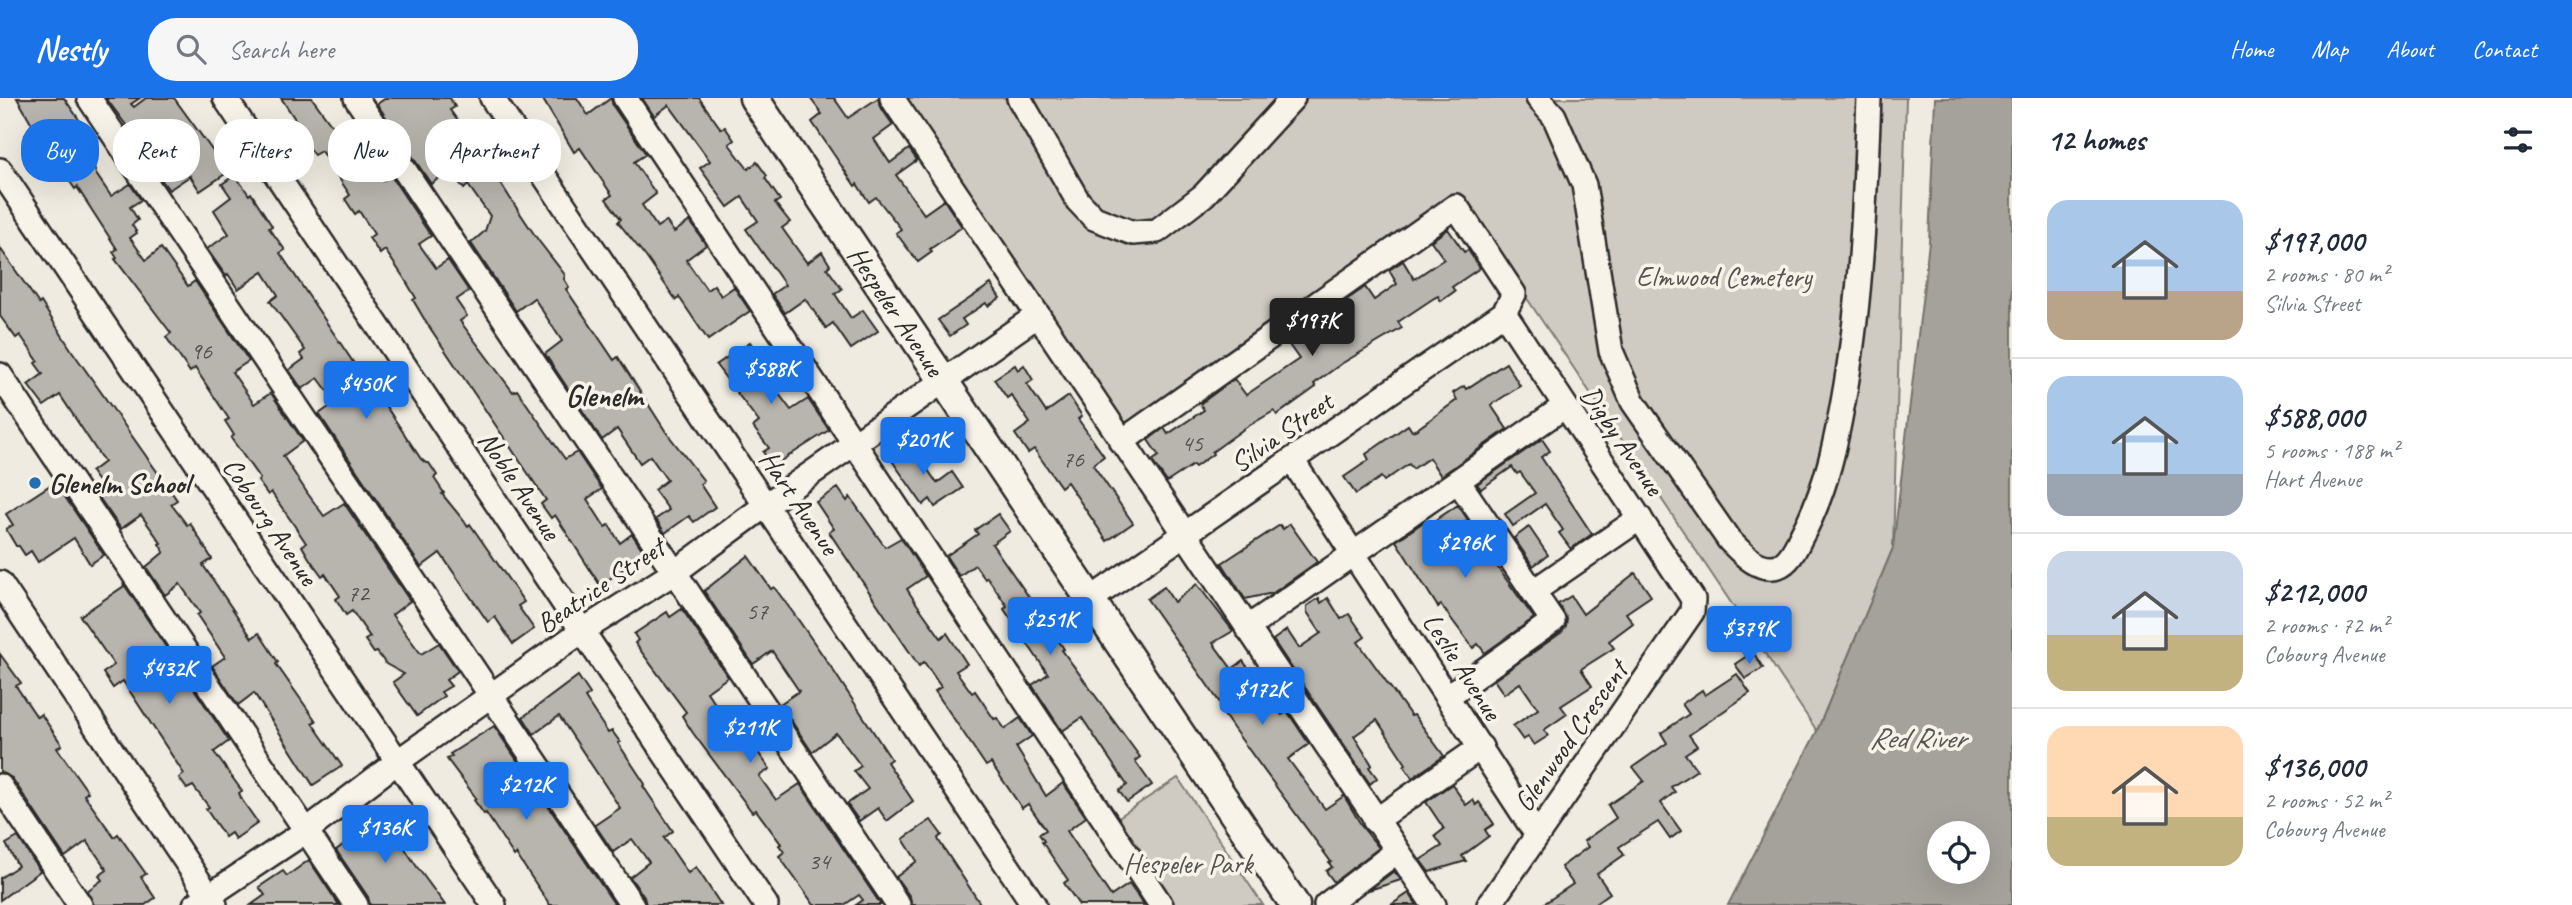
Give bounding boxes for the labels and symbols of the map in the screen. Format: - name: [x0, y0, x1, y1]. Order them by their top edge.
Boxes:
- street label: Hespeler Avenue: [840, 239, 953, 384]
- park label: Elmwood Cemetery: [1636, 259, 1814, 294]
- pin: $197K: [1263, 299, 1361, 358]
- house number: 96: [190, 336, 213, 366]
- pin: $588K: [722, 346, 820, 406]
- pin: $450K: [317, 362, 415, 421]
- district label: Glenelm: [566, 377, 645, 415]
- street label: Digby Avenue: [1573, 379, 1673, 503]
- street label: Silvia Street: [1223, 383, 1342, 480]
- pin: $201K: [874, 418, 972, 477]
- street label: Noble Avenue: [471, 424, 570, 548]
- house number: 45: [1181, 428, 1204, 458]
- street label: Hart Avenue: [752, 443, 848, 563]
- house number: 76: [1062, 444, 1085, 474]
- street label: Cobourg Avenue: [215, 451, 327, 593]
- place label: Glenelm School: [49, 466, 196, 501]
- marker: Glenelm School: [27, 475, 43, 491]
- pin: $296K: [1416, 520, 1514, 580]
- street label: Beatrice Street: [530, 528, 674, 641]
- house number: 72: [347, 578, 371, 608]
- house number: 57: [746, 596, 769, 626]
- pin: $251K: [1001, 598, 1099, 657]
- street label: Leslie Avenue: [1415, 606, 1511, 728]
- pin: $379K: [1700, 606, 1798, 666]
- pin: $432K: [120, 646, 218, 706]
- street label: Glenwood Crescent: [1506, 651, 1637, 818]
- pin: $172K: [1213, 668, 1311, 727]
- pin: $211K: [701, 706, 799, 765]
- water label: Red River: [1869, 719, 1970, 757]
- pin: $212K: [477, 762, 575, 822]
- pin: $136K: [336, 806, 434, 865]
- house number: 34: [808, 846, 832, 876]
- park label: Hespeler Park: [1123, 846, 1254, 881]

